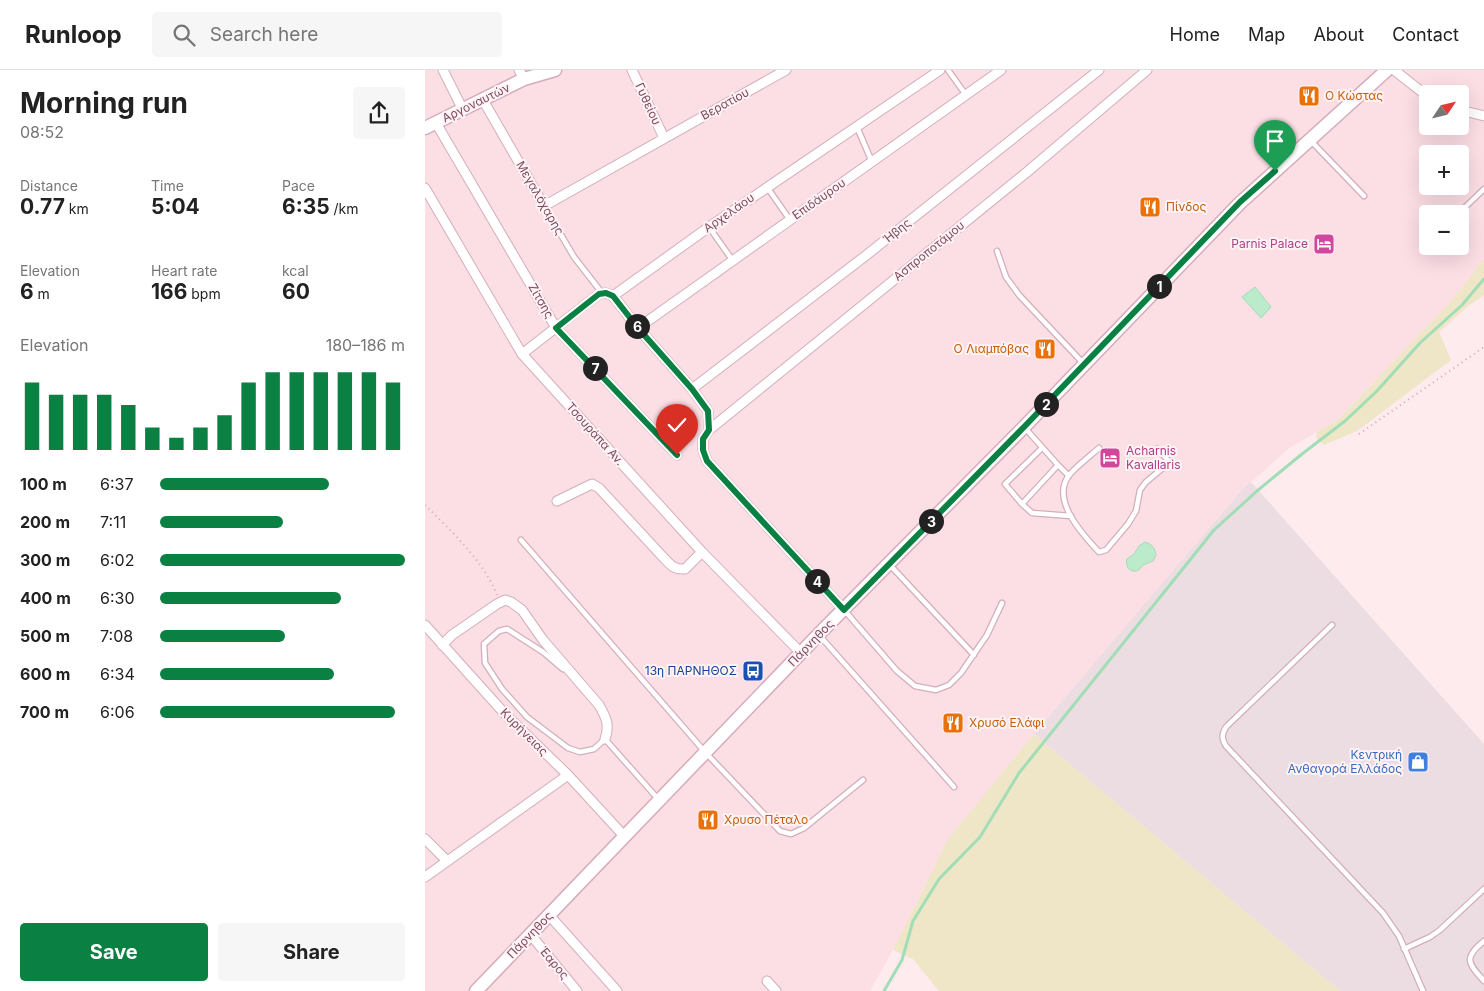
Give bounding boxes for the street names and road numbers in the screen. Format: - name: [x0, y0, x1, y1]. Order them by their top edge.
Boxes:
- street label: Αργοναυτών: [439, 80, 512, 125]
- street label: Γυθείου: [632, 80, 665, 127]
- street label: Βερατίου: [698, 84, 751, 123]
- street label: Μεγαλόχαρης: [513, 158, 568, 237]
- street label: Επιδάυρου: [789, 175, 848, 222]
- street label: Αρχελάου: [700, 190, 757, 236]
- street label: Ήβης: [880, 215, 914, 246]
- street label: Ασπροποτάμου: [890, 217, 967, 284]
- street label: Ζίτσης: [525, 281, 557, 321]
- street label: Τσουράπα Αν.: [563, 399, 628, 468]
- street label: Πάρνηθος: [785, 616, 837, 669]
- street label: Κυρήνειας: [497, 705, 551, 759]
- street label: Πάρνηθος: [504, 908, 556, 961]
- street label: Έαρος: [536, 943, 573, 982]

